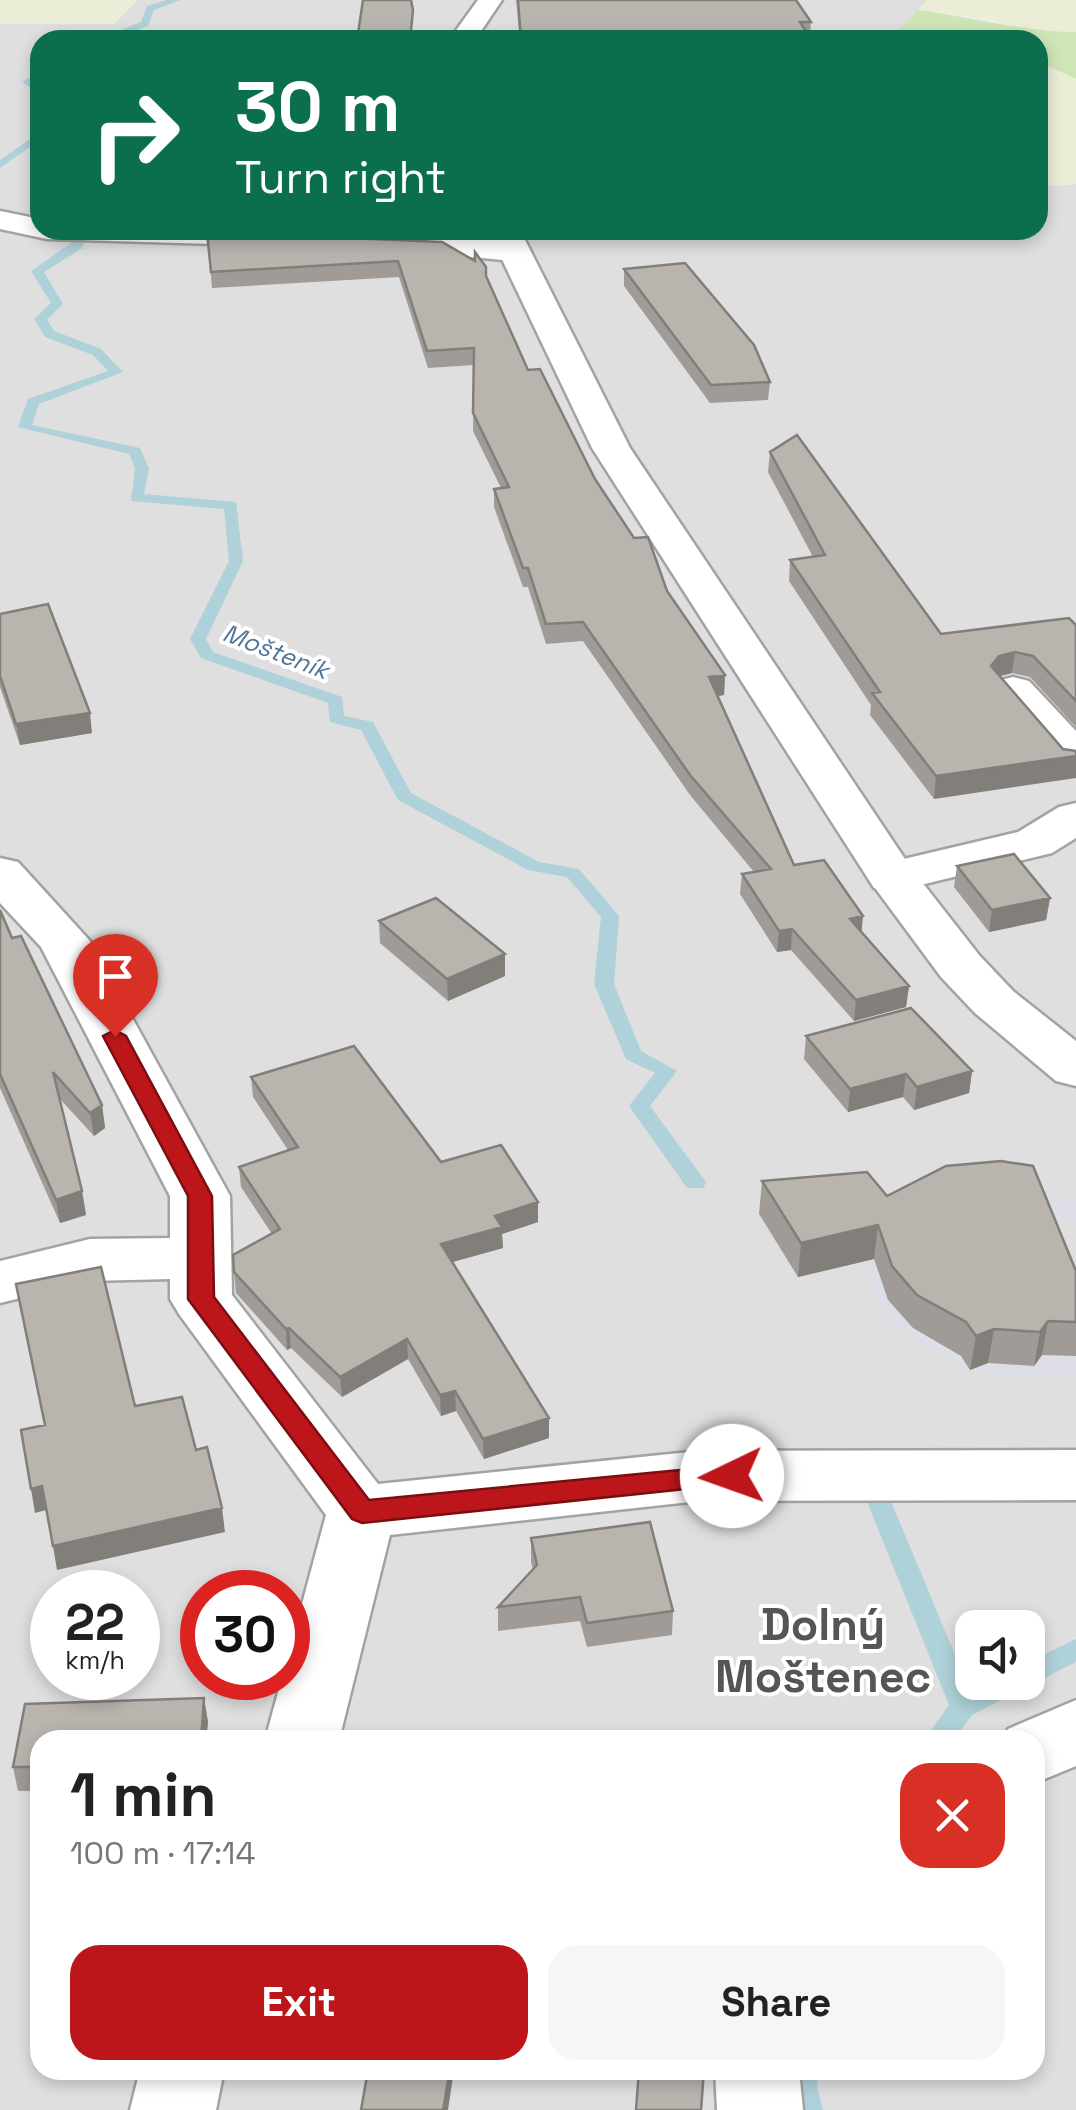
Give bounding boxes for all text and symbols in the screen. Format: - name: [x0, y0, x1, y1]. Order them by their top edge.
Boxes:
- text: 30 m: [235, 62, 400, 151]
- icon: right: [70, 70, 200, 200]
- text: Turn right: [235, 149, 446, 206]
- water label: Mošteník: [219, 616, 336, 687]
- pin: [73, 934, 158, 1037]
- icon: arrive: [88, 949, 143, 1004]
- position arrow: [680, 1424, 784, 1528]
- speed limit sign: 30: [180, 1570, 310, 1700]
- text: 22: [65, 1591, 125, 1655]
- district label: Dolný Moštenec: [715, 1596, 931, 1705]
- map controls: [955, 1610, 1045, 1700]
- button: sound: [955, 1610, 1045, 1700]
- text: km/h: [65, 1644, 125, 1676]
- text: 1 min: [70, 1757, 217, 1834]
- button: close: [900, 1763, 1005, 1868]
- text: 100 m · 17:14: [70, 1833, 255, 1873]
- button: Exit: [70, 1945, 528, 2060]
- button: Share: [548, 1945, 1005, 2060]

